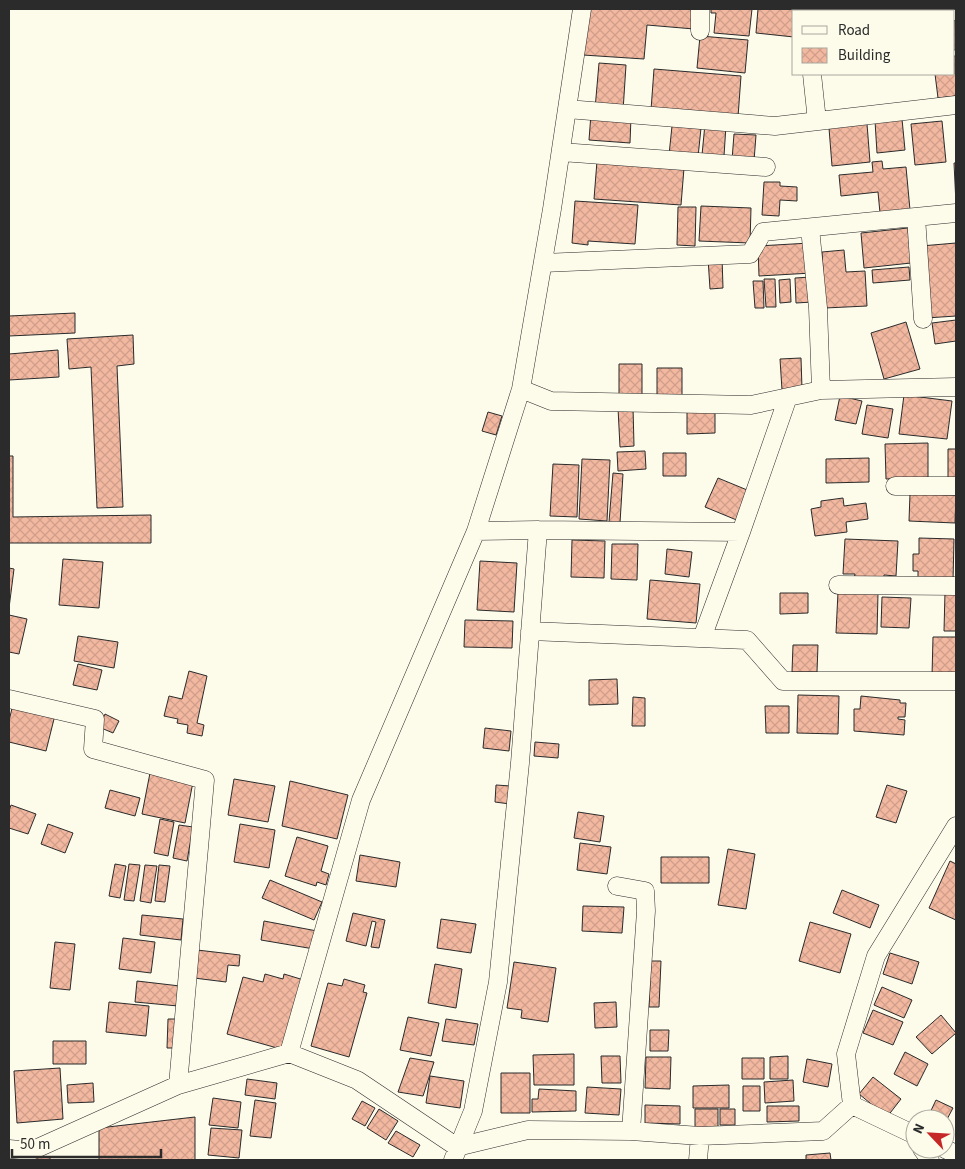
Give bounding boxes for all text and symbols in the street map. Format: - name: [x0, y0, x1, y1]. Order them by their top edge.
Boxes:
- legend: [792, 10, 955, 75]
- text: Road: [838, 20, 870, 41]
- text: Building: [838, 45, 891, 66]
- north arrow: [905, 1109, 955, 1159]
- text: N: [908, 1120, 930, 1137]
- scale bar: [12, 1126, 161, 1158]
- text: 50 m: [20, 1134, 50, 1155]

